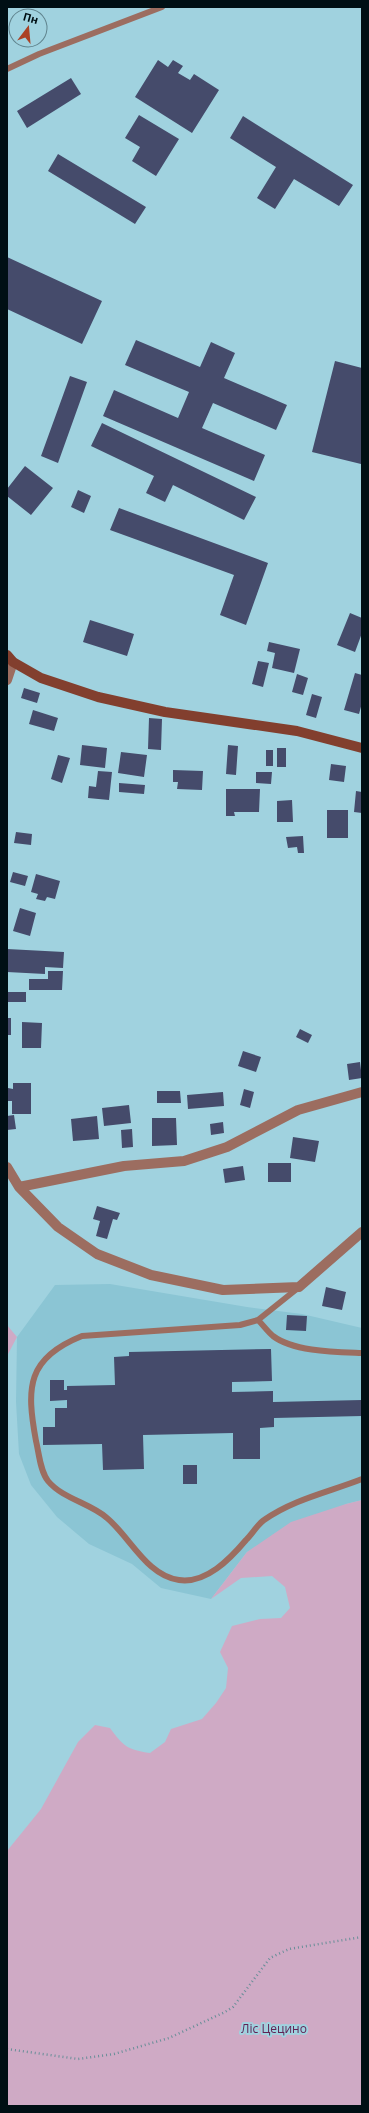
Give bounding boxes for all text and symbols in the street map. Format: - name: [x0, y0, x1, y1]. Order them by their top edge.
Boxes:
- north arrow: [8, 8, 48, 48]
- text: Пн: [21, 9, 40, 27]
- park label: Ліс Цецино: [241, 2020, 307, 2037]

